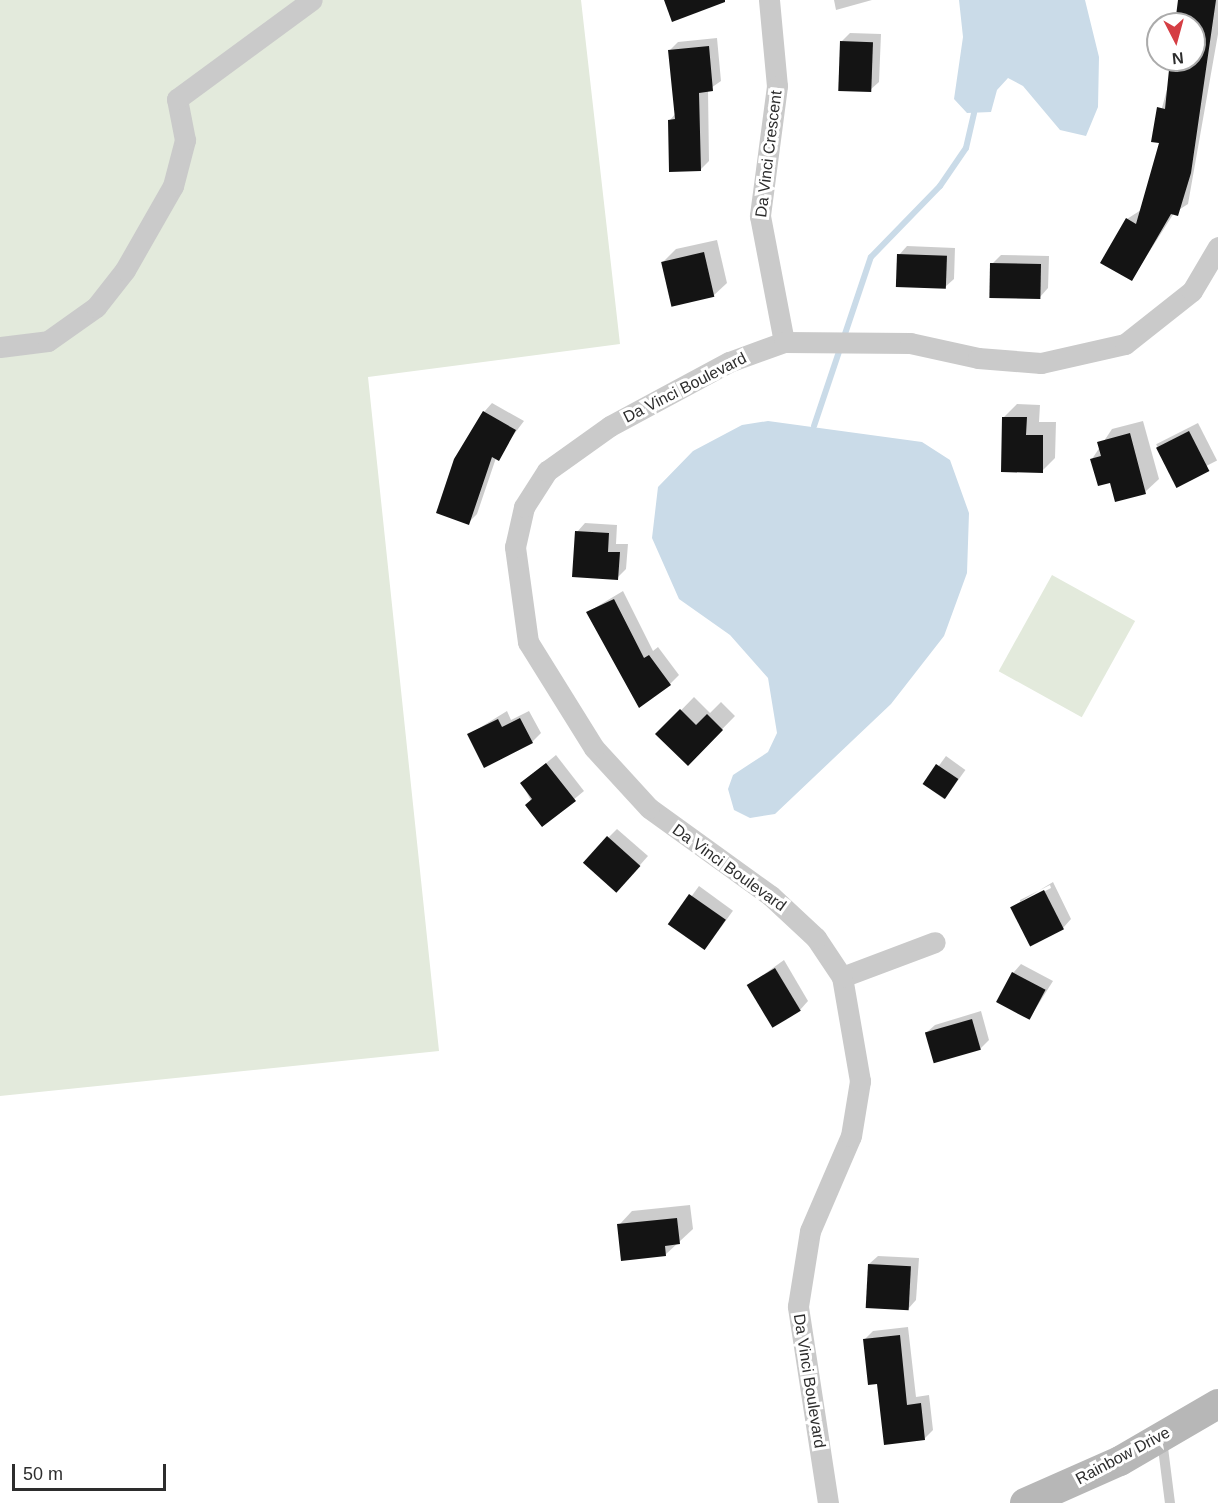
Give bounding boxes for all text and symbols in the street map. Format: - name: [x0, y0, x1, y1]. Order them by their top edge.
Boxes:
- north arrow: [1146, 12, 1206, 72]
- text: N: [1171, 49, 1184, 67]
- street label: Da Vinci Crescent: [752, 89, 786, 219]
- street label: Da Vinci Boulevard: [620, 349, 750, 427]
- street label: Da Vinci Boulevard: [668, 820, 790, 916]
- street label: Da Vinci Boulevard: [789, 1312, 829, 1450]
- street label: Rainbow Drive: [1073, 1423, 1173, 1489]
- scale bar: [15, 1452, 170, 1490]
- text: 50 m: [23, 1464, 63, 1484]

